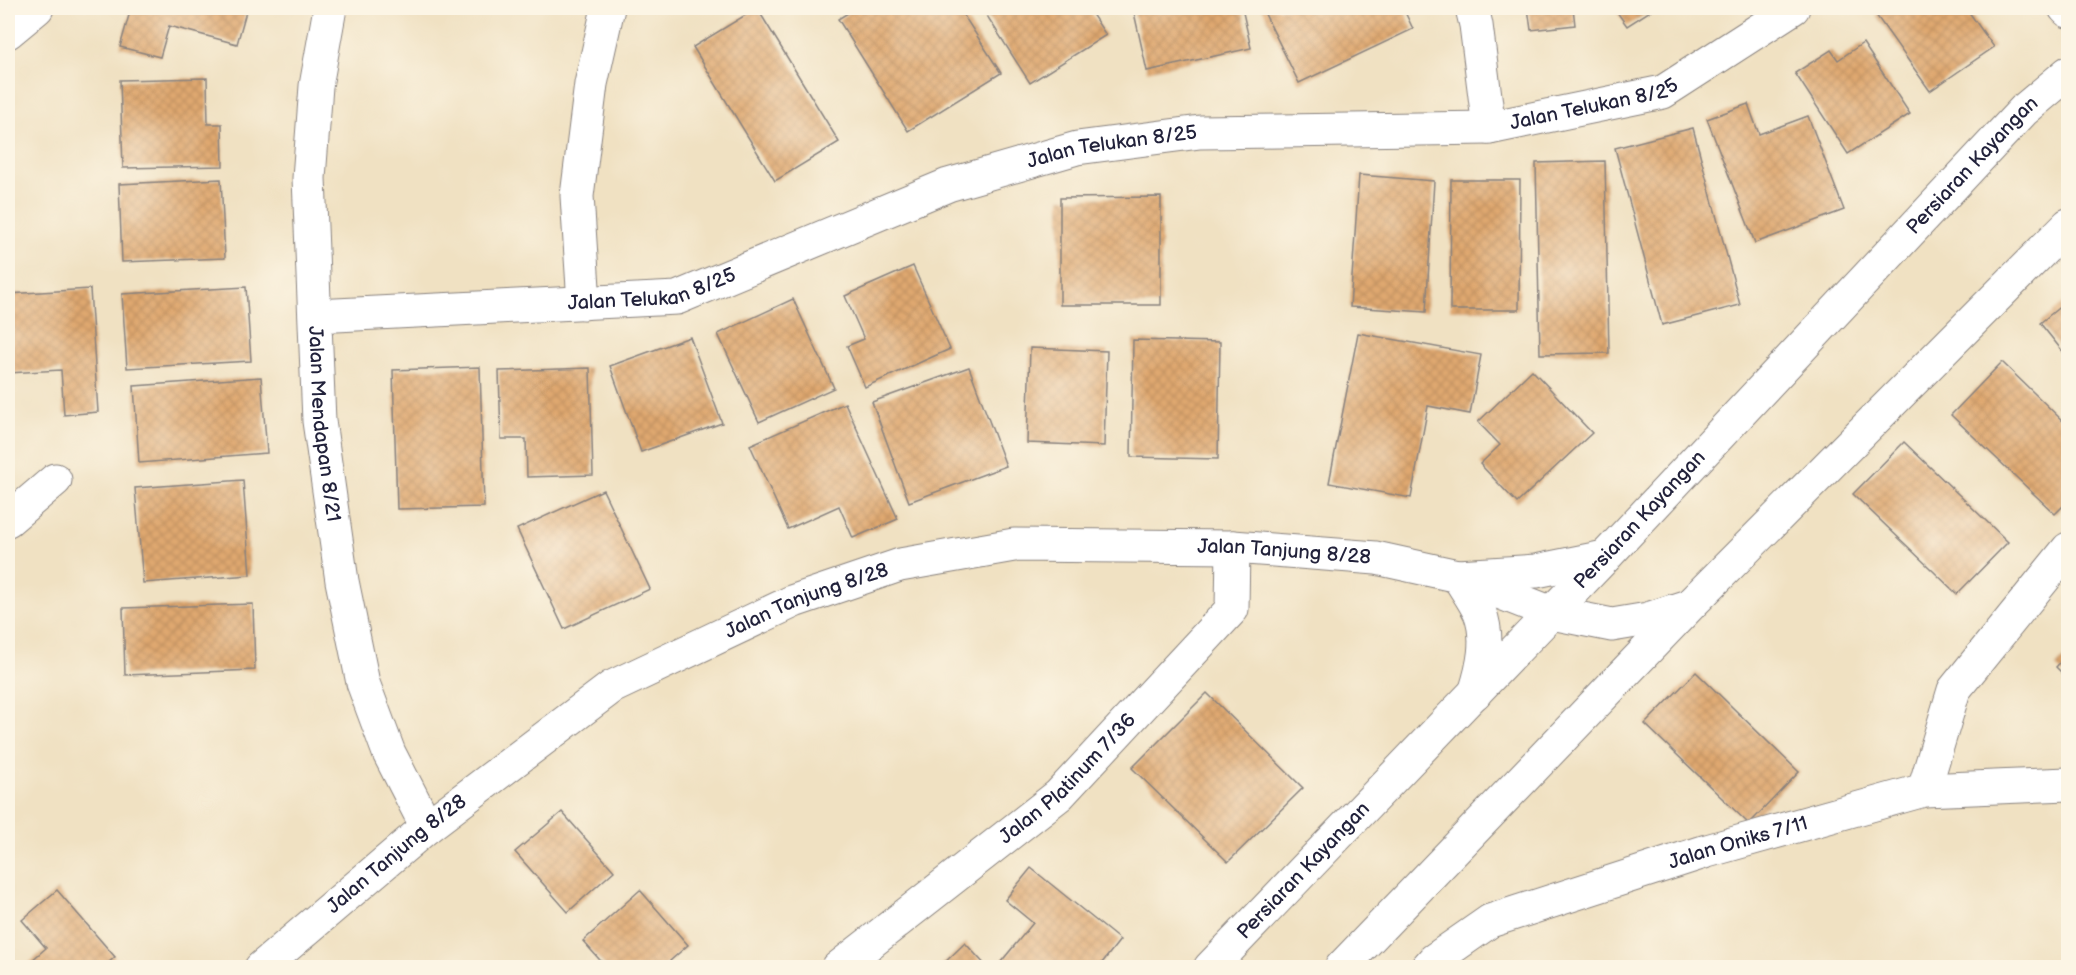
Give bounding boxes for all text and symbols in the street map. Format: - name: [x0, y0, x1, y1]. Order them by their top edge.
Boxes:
- street label: Jalan Telukan 8/25: [1508, 73, 1683, 135]
- street label: Persiaran Kayangan: [1902, 91, 2043, 239]
- street label: Jalan Telukan 8/25: [1024, 121, 1198, 174]
- street label: Jalan Telukan 8/25: [567, 263, 739, 315]
- street label: Jalan Mendapan 8/21: [303, 326, 345, 523]
- street label: Persiaran Kayangan: [1569, 446, 1710, 594]
- street label: Jalan Tanjung 8/28: [1197, 535, 1372, 570]
- street label: Jalan Tanjung 8/28: [721, 558, 892, 644]
- street label: Jalan Platinum 7/36: [994, 708, 1141, 849]
- street label: Jalan Tanjung 8/28: [322, 790, 471, 919]
- street label: Persiaran Kayangan: [1232, 797, 1375, 944]
- street label: Jalan Oniks 7/11: [1665, 811, 1810, 875]

